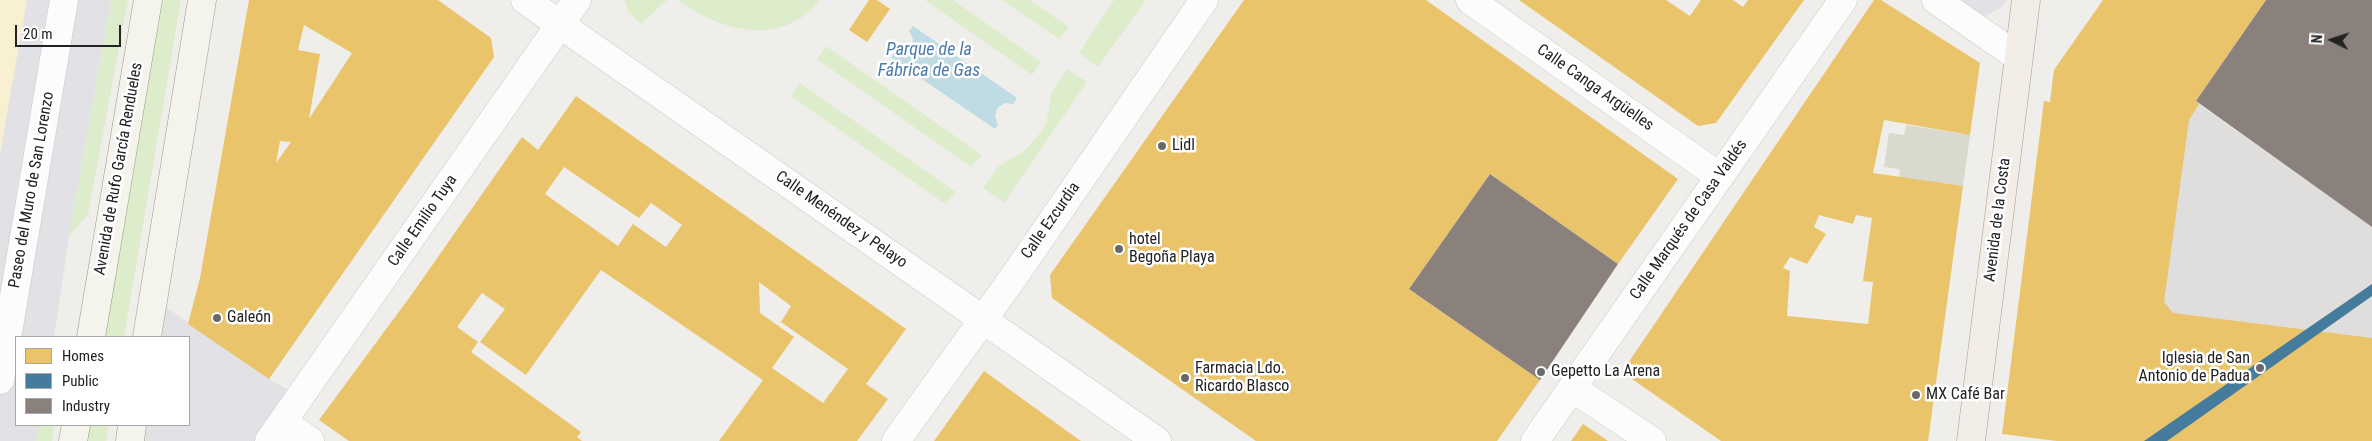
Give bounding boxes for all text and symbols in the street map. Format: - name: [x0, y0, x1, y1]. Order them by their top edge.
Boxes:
- scale bar: [18, 15, 124, 47]
- north arrow: [2307, 15, 2357, 65]
- text: 20 m: [23, 25, 53, 43]
- text: N: [2309, 34, 2325, 44]
- water label: Parque de la Fábrica de Gas: [878, 39, 980, 82]
- street label: Calle Canga Argüelles: [1533, 41, 1657, 135]
- street label: Avenida de Rufo García Rendueles: [91, 61, 147, 277]
- street label: Paseo del Muro de San Lorenzo: [5, 90, 59, 290]
- place label: Lidl: [1172, 136, 1195, 156]
- street label: Calle Marqués de Casa Valdés: [1626, 136, 1752, 304]
- marker: Lidl: [1156, 140, 1168, 152]
- street label: Avenida de la Costa: [1981, 157, 2015, 283]
- street label: Calle Menéndez y Pelayo: [771, 167, 911, 273]
- street label: Calle Emilio Tuya: [384, 171, 462, 271]
- street label: Calle Ezcurdia: [1018, 179, 1084, 263]
- place label: hotel Begoña Playa: [1129, 230, 1215, 268]
- marker: hotel Begoña Playa: [1113, 243, 1125, 255]
- place label: Galeón: [227, 308, 271, 328]
- marker: Galeón: [211, 312, 223, 324]
- legend: [15, 336, 190, 426]
- text: Homes: [62, 347, 104, 365]
- place label: Iglesia de San Antonio de Padua: [2138, 349, 2250, 387]
- place label: Farmacia Ldo. Ricardo Blasco: [1195, 359, 1289, 397]
- place label: Gepetto La Arena: [1551, 362, 1660, 382]
- marker: Iglesia de San Antonio de Padua: [2254, 362, 2266, 374]
- marker: Gepetto La Arena: [1535, 366, 1547, 378]
- text: Public: [62, 372, 99, 390]
- marker: Farmacia Ldo. Ricardo Blasco: [1179, 372, 1191, 384]
- place label: MX Café Bar: [1926, 385, 2005, 405]
- marker: MX Café Bar: [1910, 389, 1922, 401]
- text: Industry: [62, 397, 110, 415]

